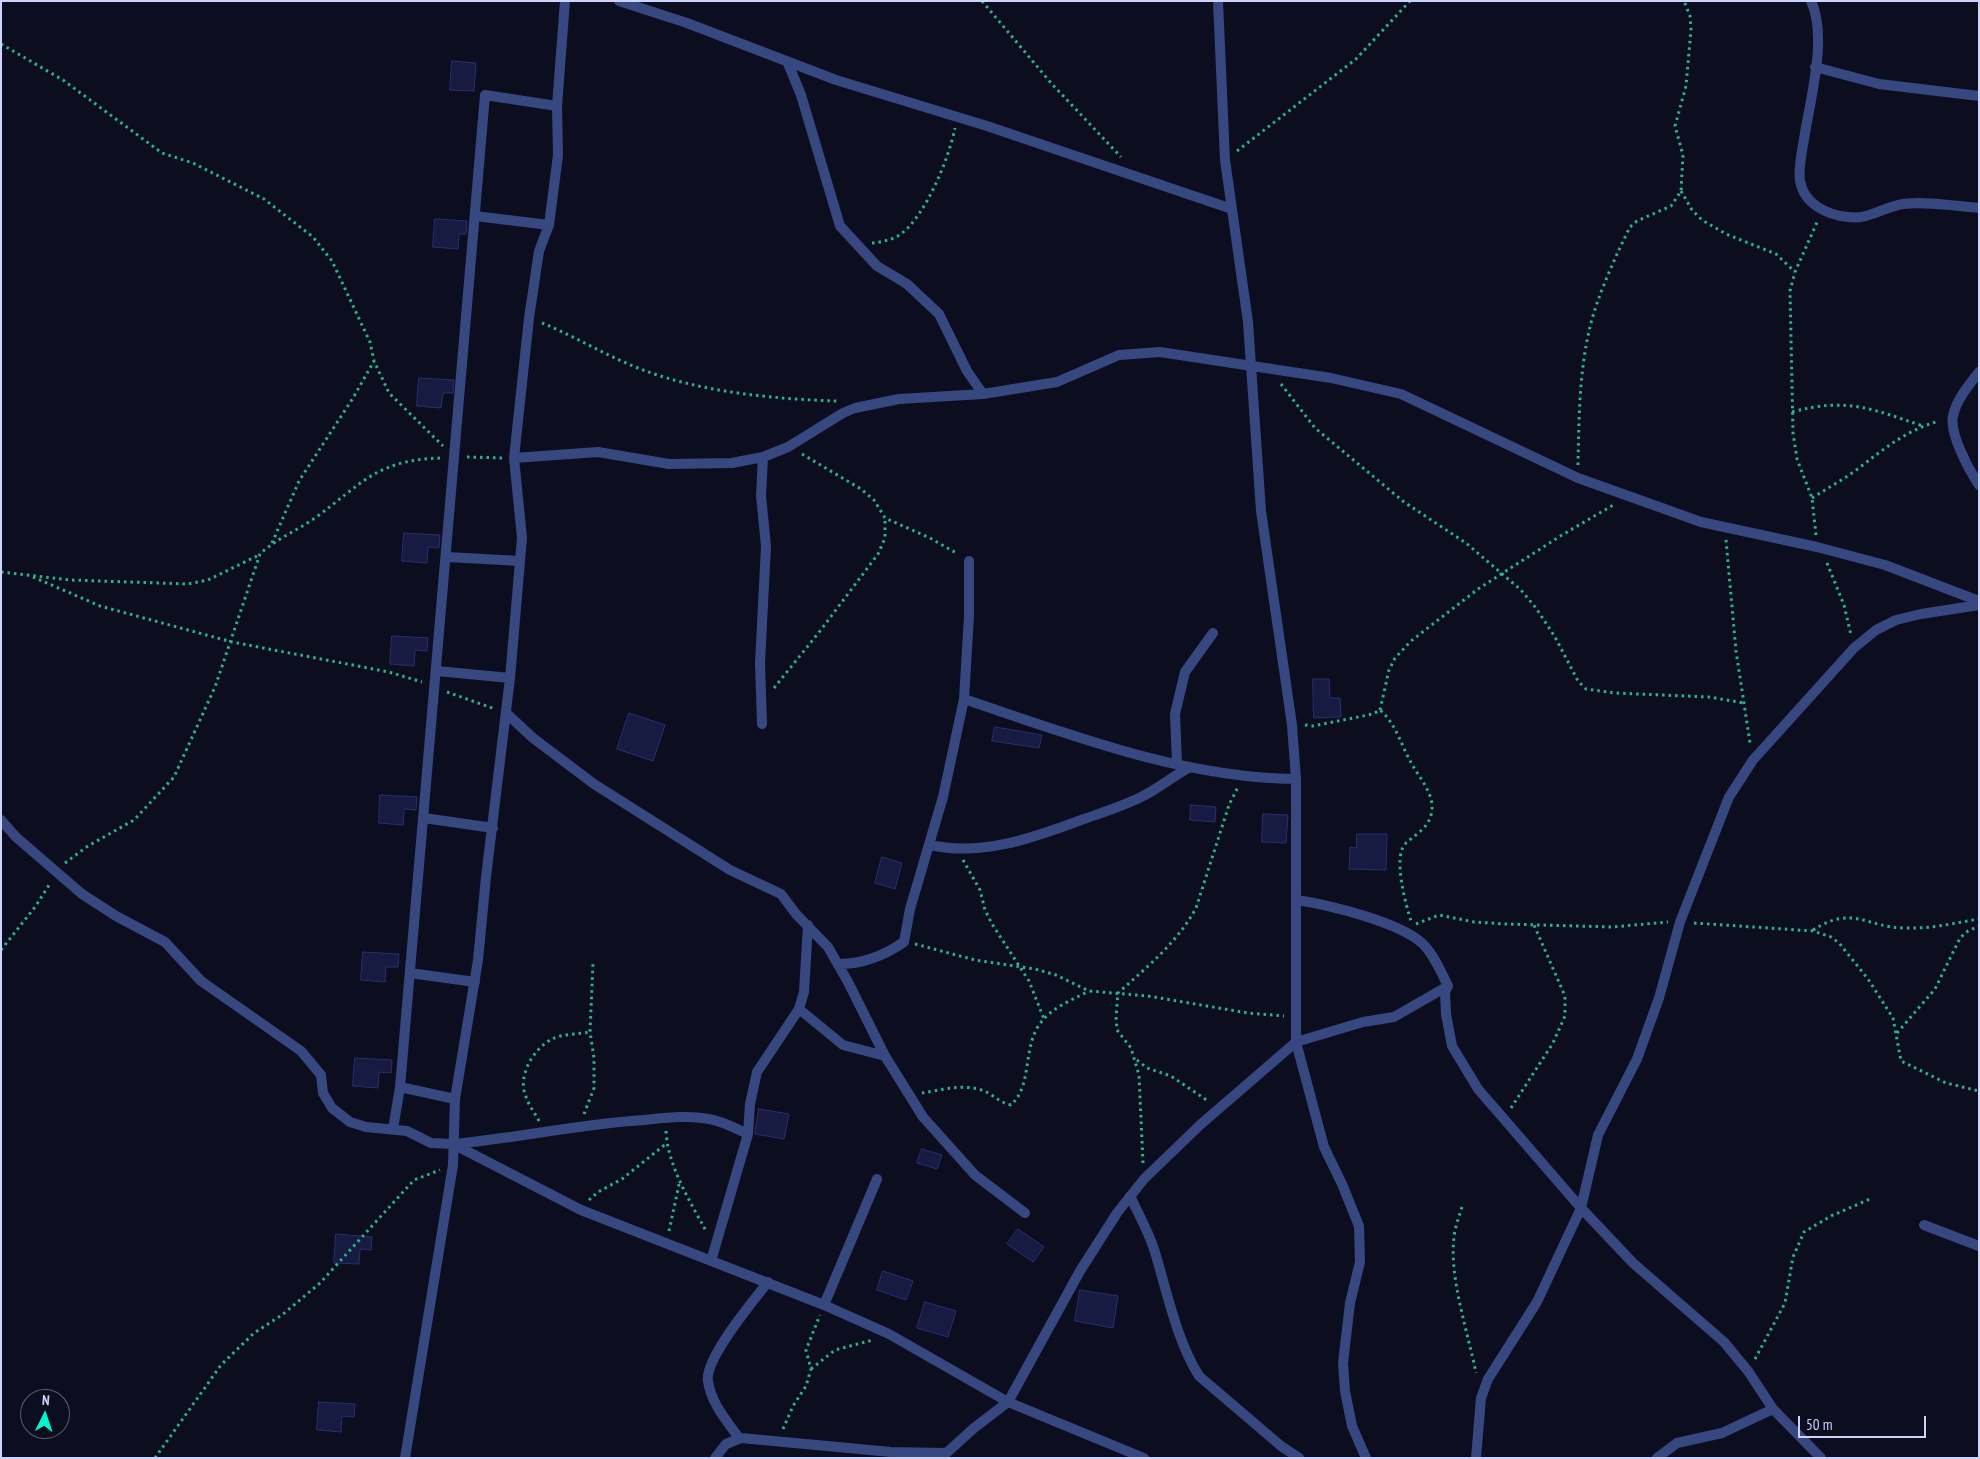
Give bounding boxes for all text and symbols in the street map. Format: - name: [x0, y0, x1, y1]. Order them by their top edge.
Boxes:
- north arrow: [20, 1389, 70, 1439]
- text: N: [42, 1391, 50, 1409]
- scale bar: [1800, 1406, 1928, 1438]
- text: 50 m: [1806, 1415, 1832, 1434]

